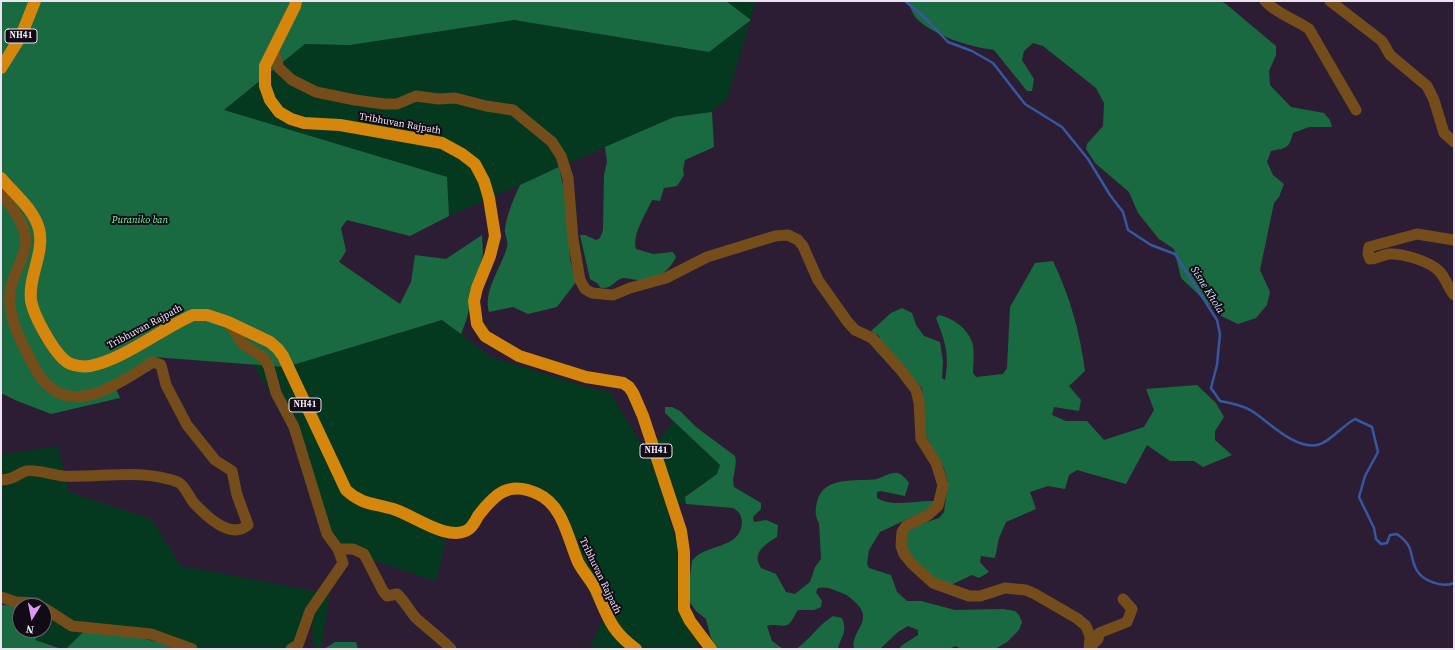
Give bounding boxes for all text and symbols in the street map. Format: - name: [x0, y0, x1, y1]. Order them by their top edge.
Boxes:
- road number: NH41: [5, 29, 37, 43]
- street label: Tribhuvan Rajpath: [358, 111, 442, 137]
- park label: Puraniko ban: [112, 214, 168, 226]
- water label: Sisne Khola: [1187, 264, 1227, 316]
- street label: Tribhuvan Rajpath: [106, 302, 184, 352]
- road number: NH41: [289, 398, 321, 412]
- road number: NH41: [640, 444, 672, 458]
- street label: Tribhuvan Rajpath: [576, 536, 624, 616]
- north arrow: [12, 598, 52, 638]
- text: N: [25, 621, 35, 637]

